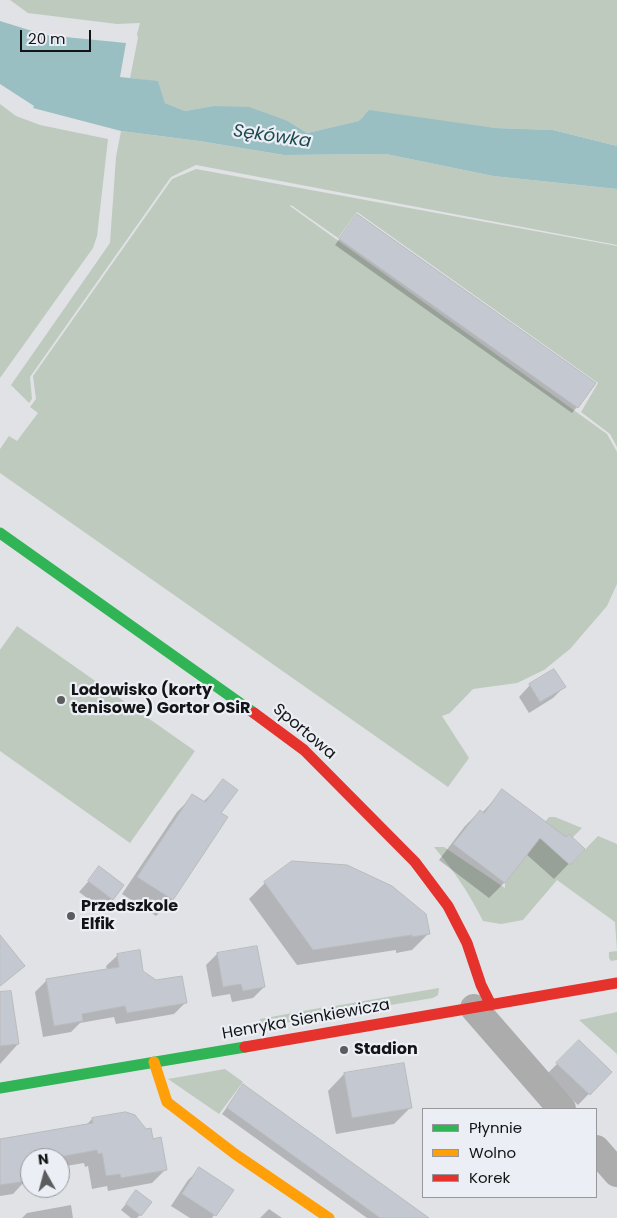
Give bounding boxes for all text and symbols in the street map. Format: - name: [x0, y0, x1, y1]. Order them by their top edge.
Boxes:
- scale bar: [22, 20, 94, 52]
- text: 20 m: [28, 28, 66, 49]
- water label: Sękówka: [232, 121, 312, 153]
- place label: Lodowisko (korty tenisowe) Gortor OSiR: [71, 681, 250, 719]
- marker: Lodowisko (korty tenisowe) Gortor OSiR: [55, 694, 67, 706]
- street label: Sportowa: [269, 700, 339, 764]
- place label: Przedszkole Elfik: [81, 897, 178, 935]
- marker: Przedszkole Elfik: [65, 910, 77, 922]
- street label: Henryka Sienkiewicza: [221, 996, 391, 1044]
- place label: Stadion: [354, 1040, 418, 1060]
- marker: Stadion: [338, 1044, 350, 1056]
- legend: [422, 1108, 597, 1198]
- text: Płynnie: [469, 1117, 522, 1138]
- text: Wolno: [469, 1142, 516, 1163]
- north arrow: [20, 1148, 70, 1198]
- text: N: [37, 1149, 50, 1170]
- text: Korek: [469, 1167, 510, 1188]

